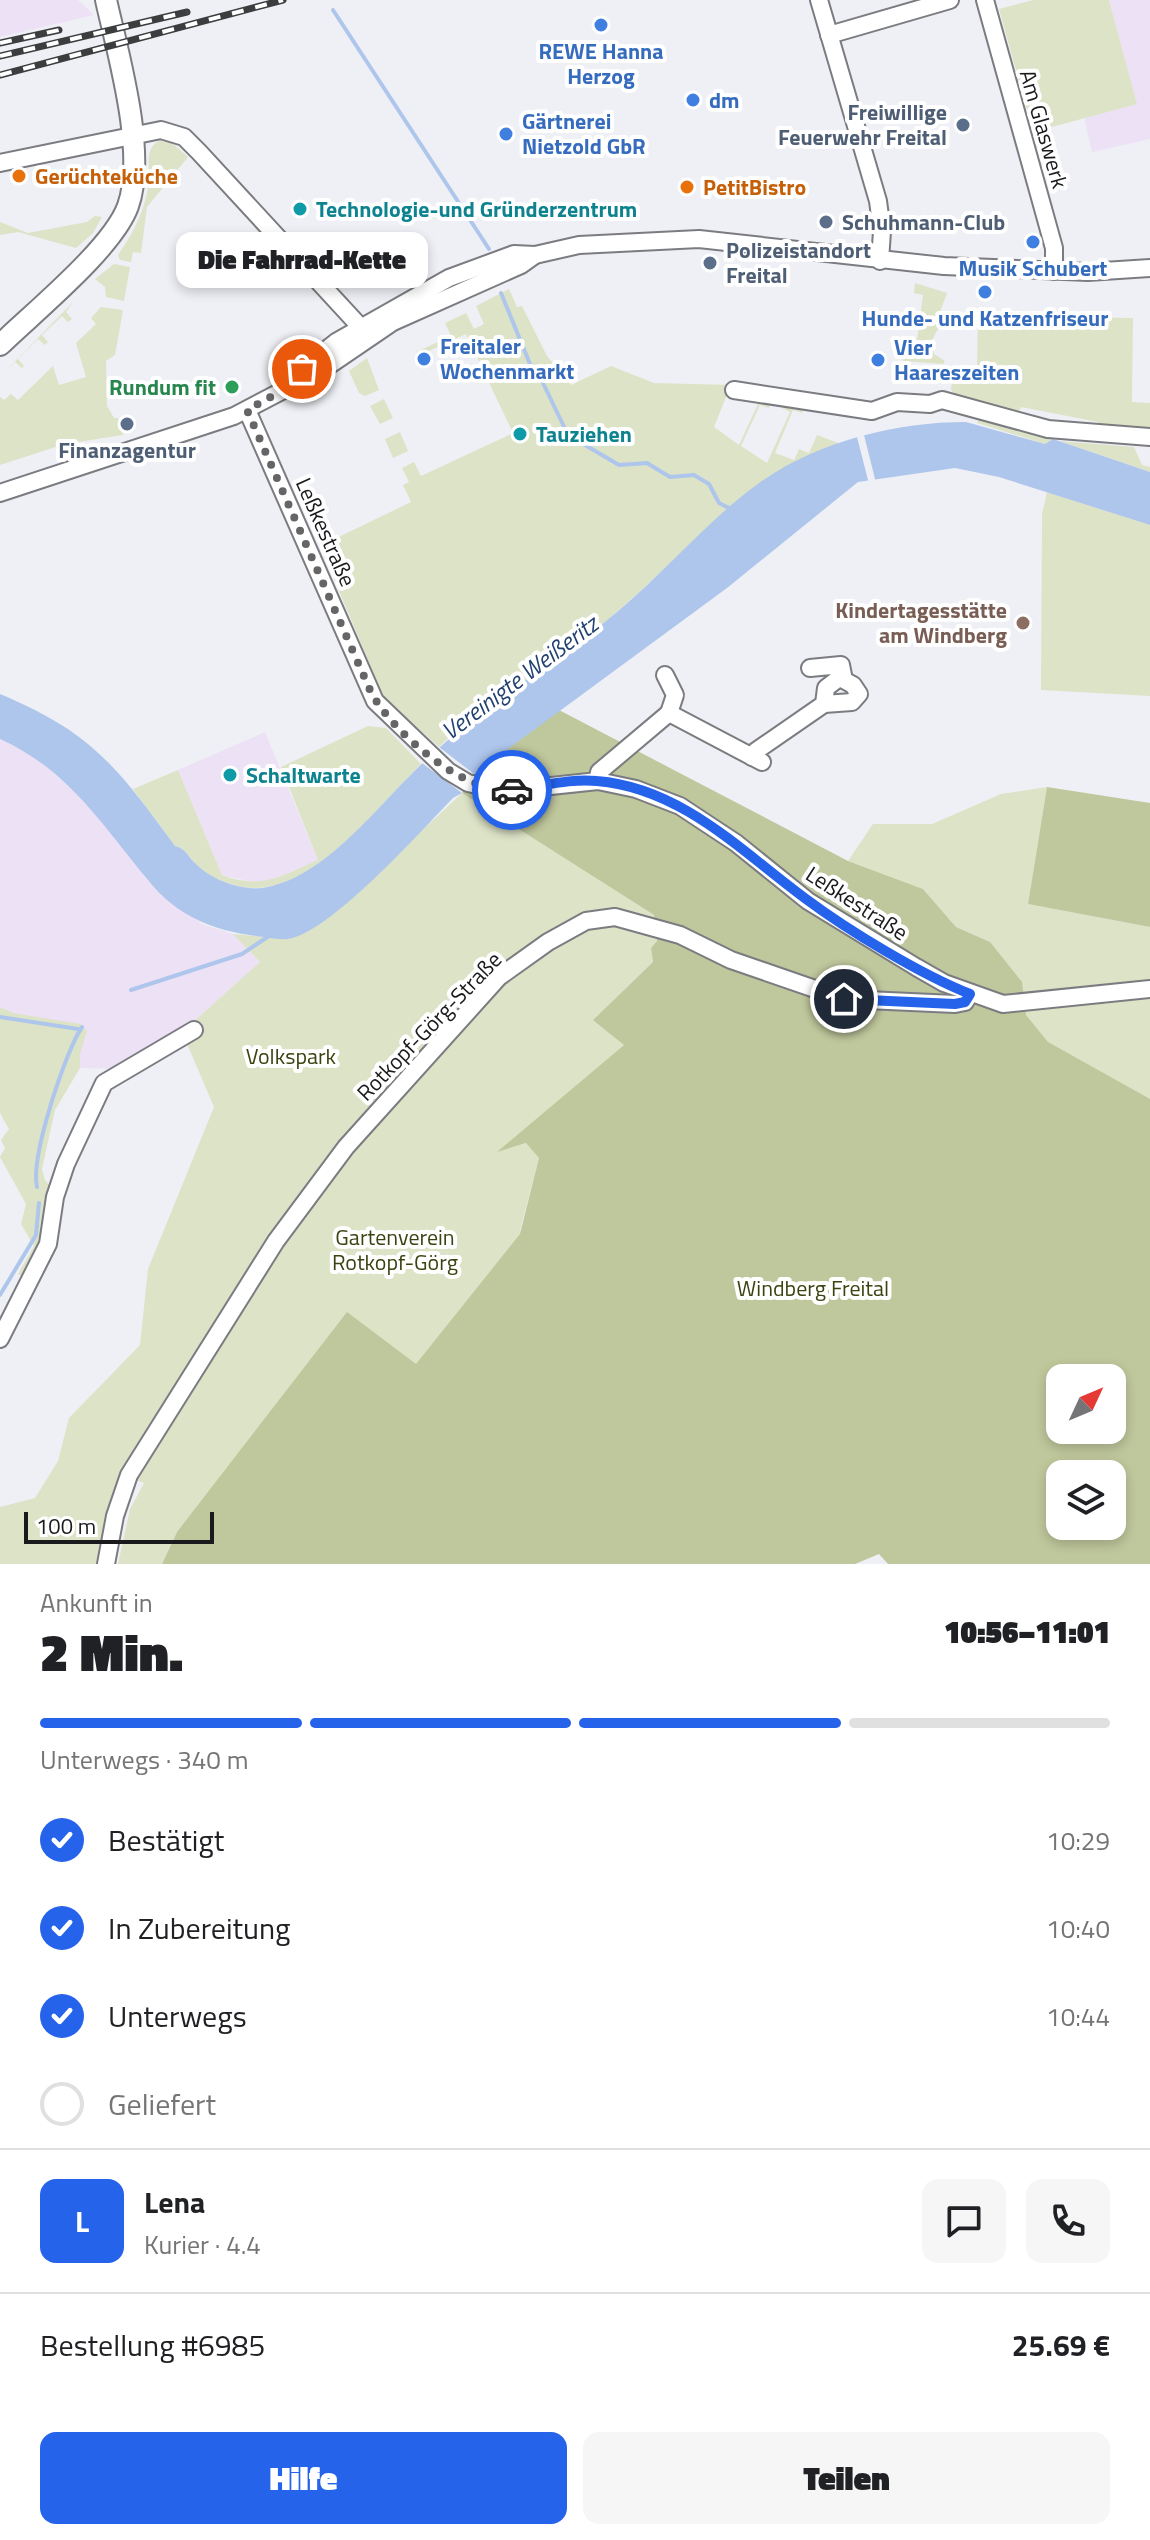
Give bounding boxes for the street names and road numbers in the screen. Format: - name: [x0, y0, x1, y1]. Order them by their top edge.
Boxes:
- street label: Am Glaswerk: [1011, 66, 1077, 193]
- street label: Leßkestraße: [287, 472, 365, 592]
- street label: Leßkestraße: [799, 857, 915, 949]
- street label: Rotkopf-Görg-Straße: [348, 943, 510, 1109]

